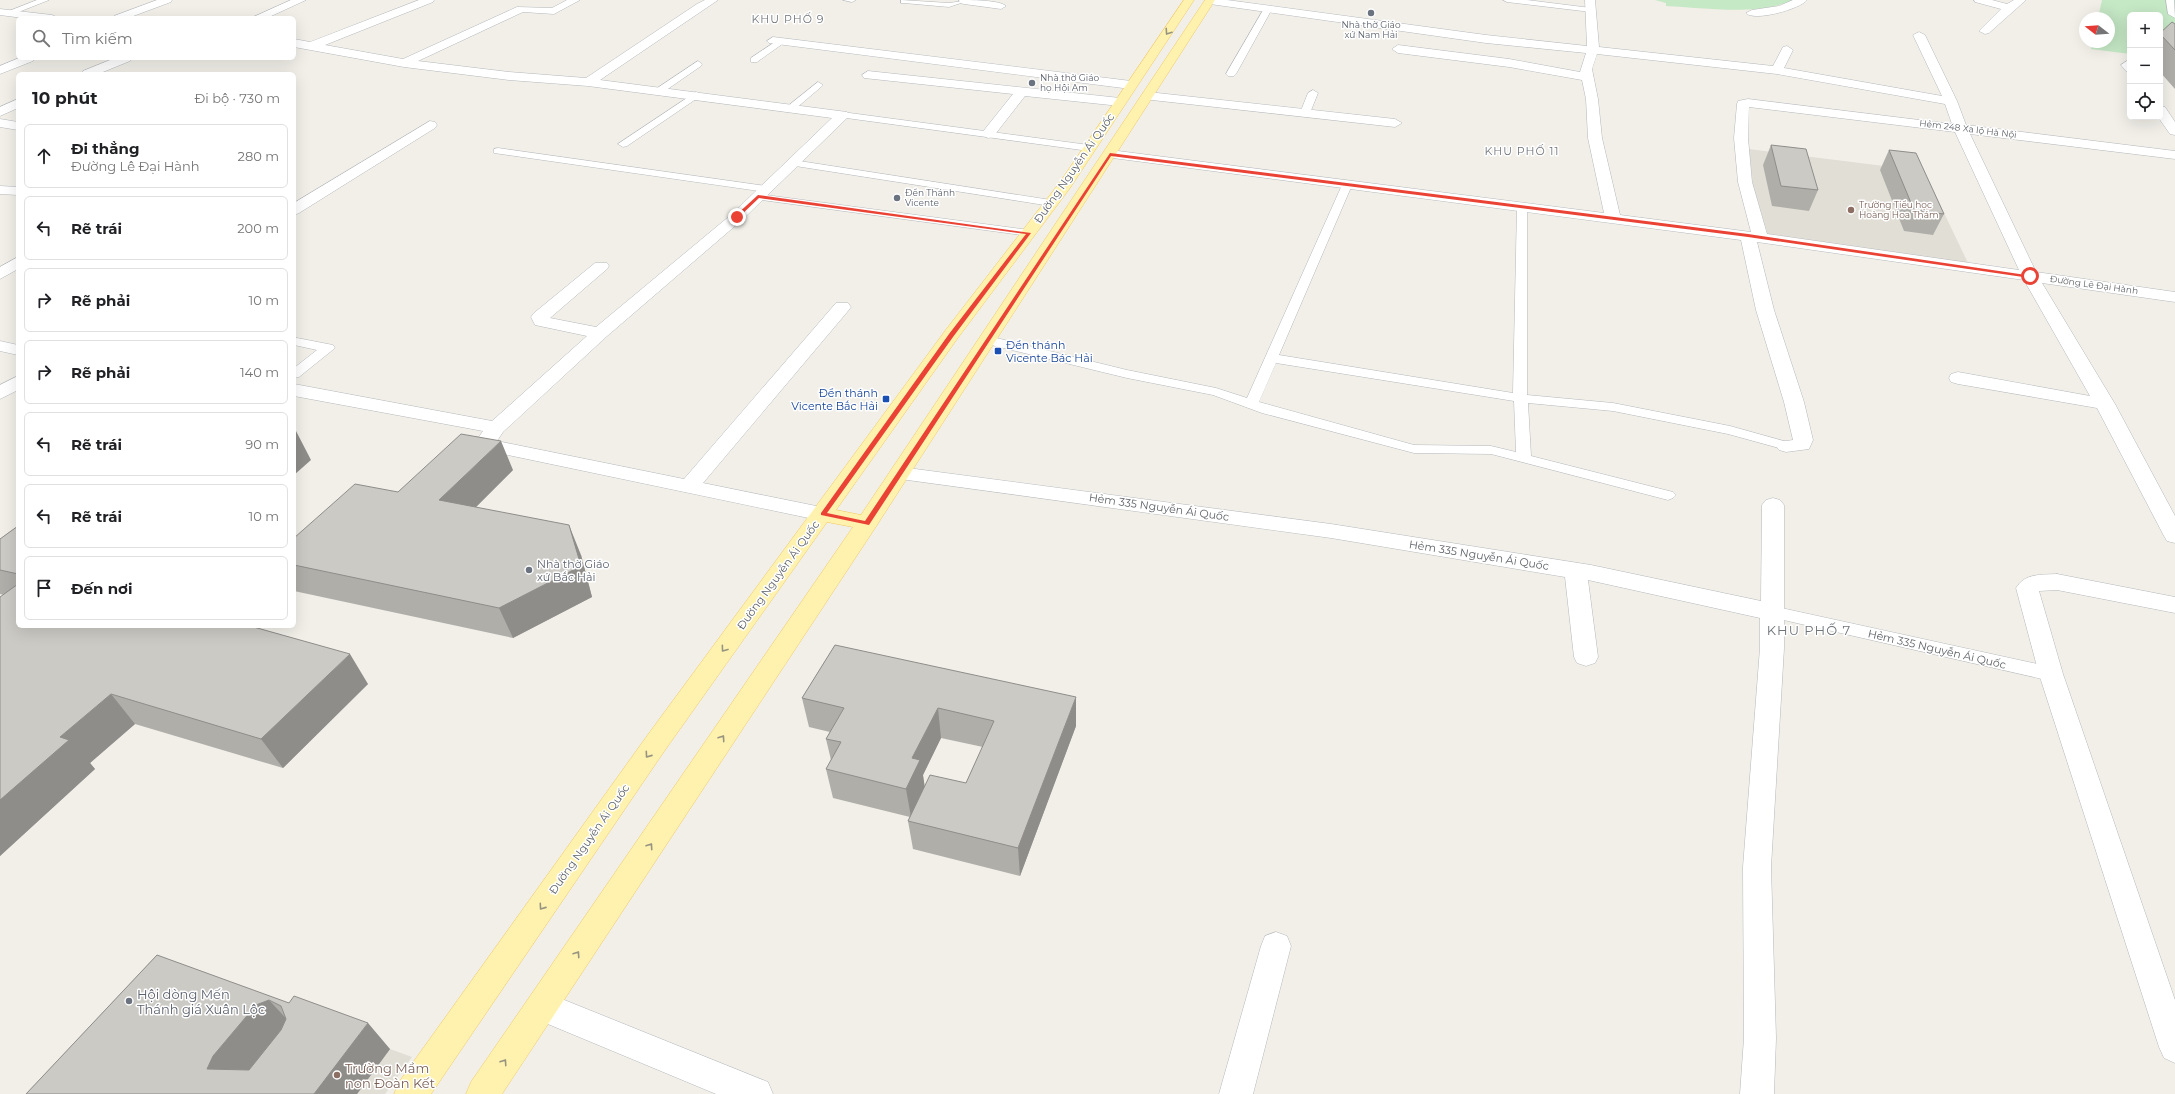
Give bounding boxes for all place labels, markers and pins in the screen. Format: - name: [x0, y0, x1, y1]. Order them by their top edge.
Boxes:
- marker: Nhà thờ Giáo xứ Nam Hải: [1366, 8, 1376, 18]
- place label: Nhà thờ Giáo xứ Nam Hải: [1341, 19, 1401, 40]
- place label: Nhà thờ Giáo họ Hội Am: [1040, 72, 1099, 93]
- marker: Nhà thờ Giáo họ Hội Am: [1027, 78, 1037, 88]
- place label: Đền Thánh Vicente: [905, 187, 955, 208]
- marker: Đền Thánh Vicente: [892, 193, 902, 203]
- place label: Trường Tiểu học Hoàng Hoa Thám: [1859, 199, 1939, 220]
- marker: Trường Tiểu học Hoàng Hoa Thám: [1846, 205, 1856, 215]
- place label: Đền thánh Vicente Bác Hải: [1006, 338, 1093, 365]
- marker: Đền thánh Vicente Bác Hải: [993, 346, 1003, 356]
- place label: Đền thánh Vicente Bắc Hải: [791, 386, 878, 413]
- marker: Đền thánh Vicente Bắc Hải: [881, 394, 891, 404]
- place label: Nhà thờ Giáo xứ Bắc Hải: [537, 557, 609, 584]
- marker: Nhà thờ Giáo xứ Bắc Hải: [524, 565, 534, 575]
- place label: Hội dòng Mến Thánh giá Xuân Lộc: [137, 986, 265, 1017]
- marker: Hội dòng Mến Thánh giá Xuân Lộc: [124, 996, 134, 1006]
- place label: Trường Mầm non Đoàn Kết: [345, 1060, 435, 1091]
- marker: Trường Mầm non Đoàn Kết: [332, 1070, 342, 1080]

